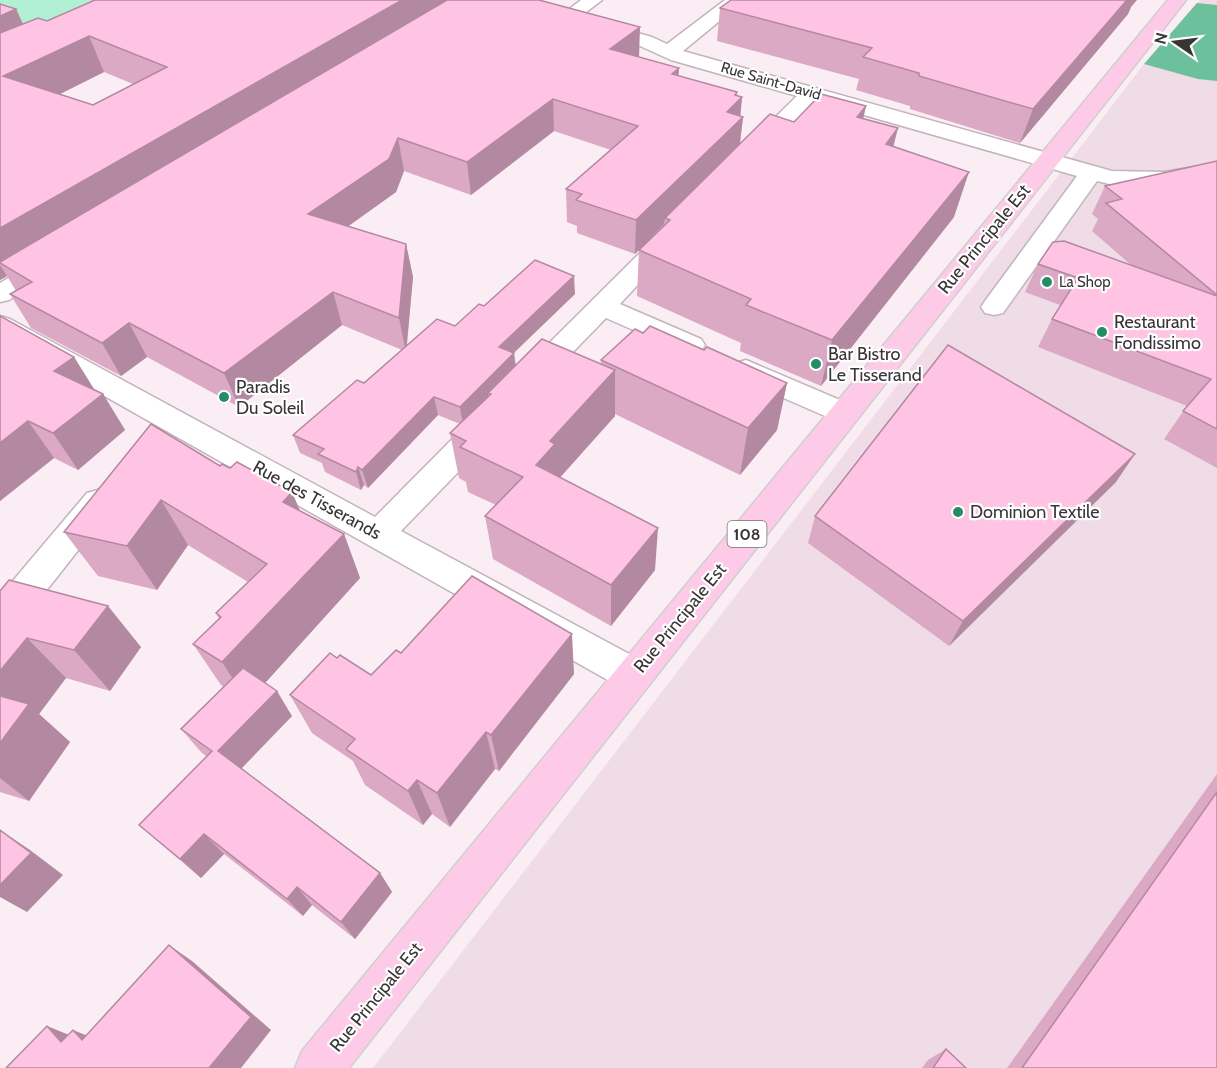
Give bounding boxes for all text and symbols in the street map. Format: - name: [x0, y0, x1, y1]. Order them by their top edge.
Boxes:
- north arrow: [1145, 12, 1205, 72]
- text: N: [1150, 31, 1172, 46]
- street label: Rue Saint-David: [719, 58, 823, 104]
- street label: Rue Principale Est: [933, 180, 1035, 298]
- place label: La Shop: [1059, 273, 1111, 291]
- marker: La Shop: [1040, 275, 1054, 289]
- place label: Restaurant Fondissimo: [1114, 311, 1201, 354]
- marker: Restaurant Fondissimo: [1095, 325, 1109, 339]
- place label: Bar Bistro Le Tisserand: [828, 343, 922, 386]
- marker: Bar Bistro Le Tisserand: [809, 357, 823, 371]
- place label: Paradis Du Soleil: [236, 376, 305, 419]
- marker: Paradis Du Soleil: [217, 390, 231, 404]
- street label: Rue des Tisserands: [249, 456, 385, 544]
- place label: Dominion Textile: [970, 501, 1099, 523]
- marker: Dominion Textile: [951, 505, 965, 519]
- road number: 108: [728, 521, 766, 547]
- street label: Rue Principale Est: [629, 559, 731, 677]
- street label: Rue Principale Est: [325, 938, 427, 1056]

